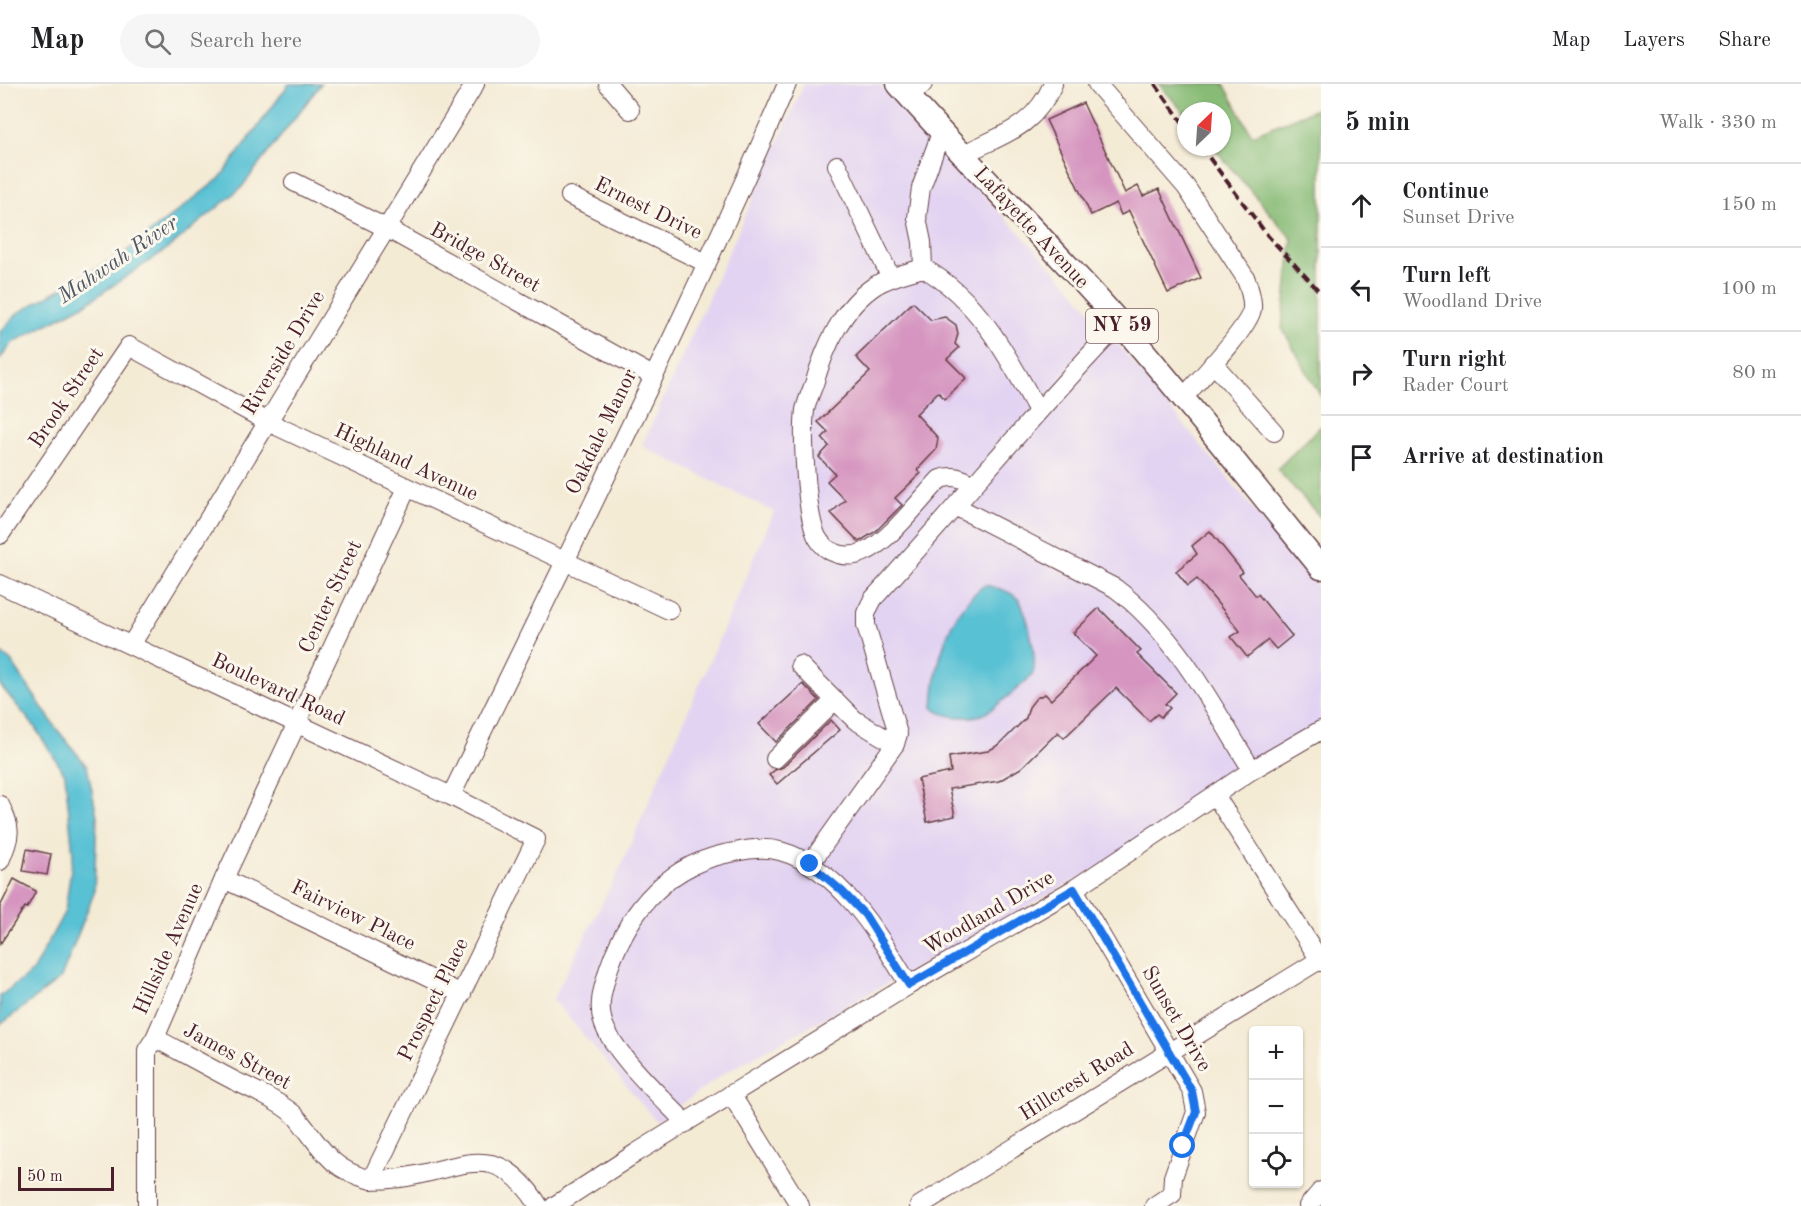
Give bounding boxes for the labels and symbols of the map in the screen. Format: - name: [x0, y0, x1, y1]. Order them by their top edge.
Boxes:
- north arrow: [1177, 102, 1231, 156]
- street label: Lafayette Avenue: [969, 163, 1093, 293]
- street label: Ernest Drive: [591, 174, 705, 244]
- water label: Mahwah River: [53, 212, 183, 309]
- street label: Bridge Street: [426, 219, 544, 297]
- street label: Riverside Drive: [239, 287, 329, 419]
- road number: NY 59: [1086, 309, 1158, 343]
- street label: Brook Street: [26, 344, 108, 452]
- street label: Oakdale Manor: [563, 366, 642, 498]
- street label: Highland Avenue: [331, 421, 481, 505]
- street label: Center Street: [296, 537, 366, 657]
- street label: Boulevard Road: [208, 650, 348, 730]
- route end: [796, 850, 822, 876]
- street label: Woodland Drive: [920, 867, 1058, 959]
- street label: Fairview Place: [288, 877, 418, 955]
- street label: Hillside Avenue: [131, 880, 207, 1018]
- street label: Prospect Place: [395, 935, 473, 1065]
- street label: Sunset Drive: [1137, 963, 1215, 1075]
- street label: James Street: [180, 1020, 294, 1094]
- street label: Hillcrest Road: [1016, 1039, 1138, 1125]
- route start: [1169, 1132, 1195, 1158]
- scale bar: [18, 1164, 114, 1192]

